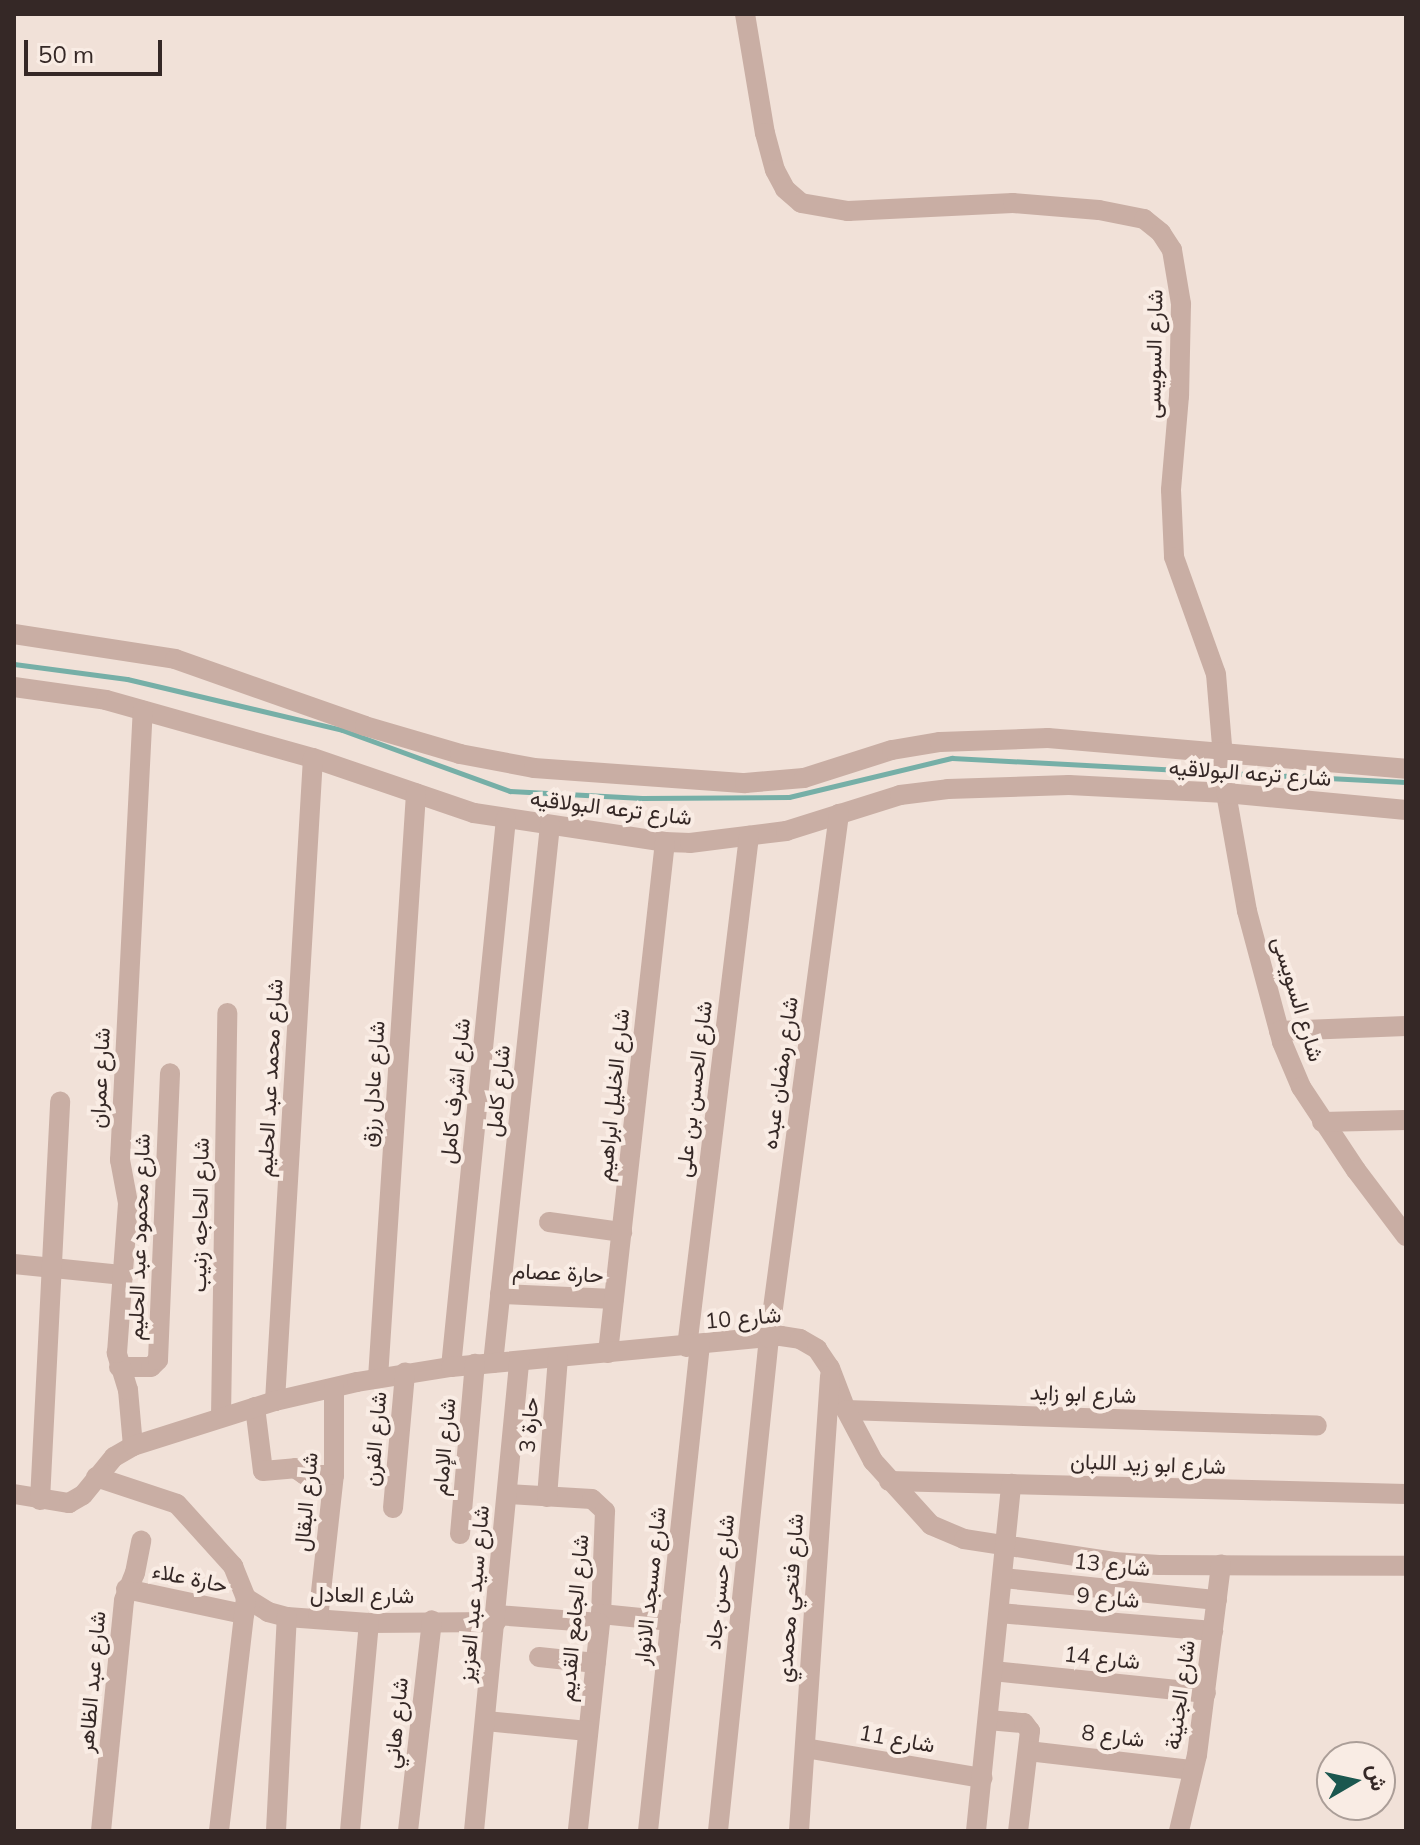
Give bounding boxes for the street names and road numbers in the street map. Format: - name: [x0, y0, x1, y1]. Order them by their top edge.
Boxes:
- street label: شارع السويسى: [1140, 289, 1168, 419]
- street label: شارع ترعه البولاقيه: [1168, 754, 1332, 792]
- street label: شارع ترعه البولاقيه: [529, 785, 693, 831]
- street label: شارع السويسى: [1266, 933, 1330, 1065]
- street label: شارع محمد عبد الحليم: [252, 978, 288, 1178]
- street label: شارع رمضان عبده: [756, 995, 804, 1151]
- street label: شارع الحسن بن على: [670, 999, 718, 1179]
- street label: شارع الخليل ابراهيم: [591, 1007, 635, 1183]
- street label: شارع اشرف كامل: [434, 1017, 476, 1165]
- street label: شارع عادل رزق: [355, 1020, 391, 1148]
- street label: شارع عمران: [84, 1027, 116, 1129]
- street label: شارع كامل: [480, 1044, 516, 1138]
- street label: شارع محمود عبد الحليم: [122, 1133, 156, 1341]
- street label: شارع الحاجه زنيب: [185, 1137, 215, 1293]
- street label: حارة عصام: [512, 1257, 604, 1289]
- street label: شارع 10: [704, 1302, 782, 1334]
- street label: شارع ابو زايد: [1029, 1379, 1137, 1409]
- street label: شارع الفرن: [358, 1390, 392, 1488]
- street label: حارة 3: [514, 1396, 544, 1454]
- street label: شارع الإمام: [427, 1397, 461, 1497]
- street label: شارع ابو زيد اللبان: [1070, 1448, 1226, 1480]
- street label: شارع البقال: [288, 1451, 324, 1553]
- street label: شارع سيد عبد العزيز: [453, 1504, 495, 1684]
- street label: شارع مسجد الانوار: [629, 1506, 671, 1666]
- street label: شارع حسن جاد: [700, 1513, 740, 1651]
- street label: شارع فتحي محمدي: [771, 1513, 809, 1683]
- street label: شارع الجامع القديم: [554, 1533, 594, 1703]
- street label: شارع 13: [1073, 1548, 1151, 1582]
- street label: حارة علاء: [150, 1557, 230, 1599]
- street label: شارع العادل: [310, 1581, 414, 1609]
- street label: شارع 9: [1075, 1582, 1141, 1614]
- street label: شارع عبد الظاهر: [73, 1610, 111, 1754]
- street label: شارع الجنينة: [1159, 1638, 1201, 1752]
- street label: شارع 14: [1063, 1641, 1141, 1675]
- street label: شارع هاني: [378, 1676, 414, 1770]
- street label: شارع 11: [857, 1719, 937, 1759]
- street label: شارع 8: [1080, 1719, 1146, 1753]

